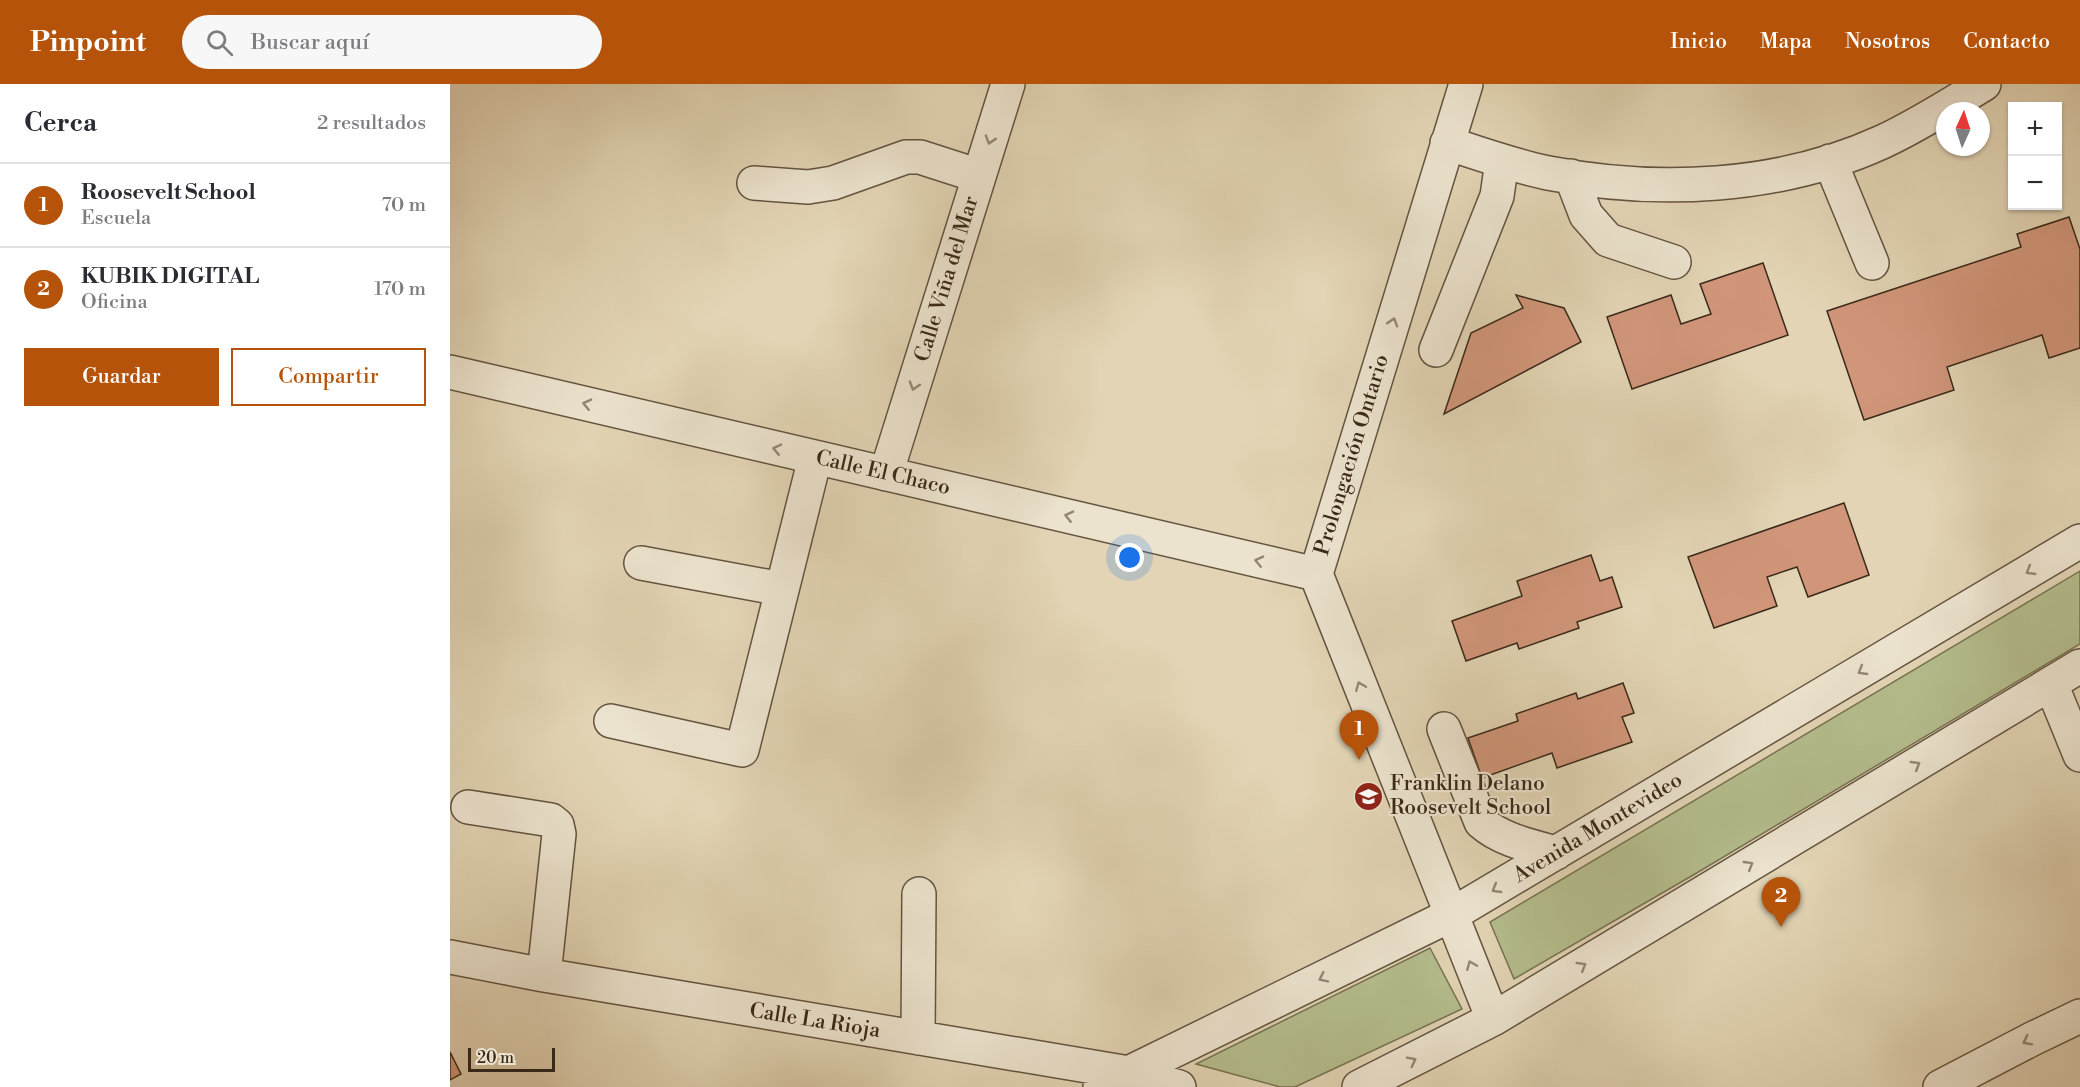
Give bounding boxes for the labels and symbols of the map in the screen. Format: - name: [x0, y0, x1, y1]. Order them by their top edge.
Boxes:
- north arrow: [1936, 102, 1990, 156]
- one-way arrow: [985, 134, 997, 145]
- street label: Calle Viña del Mar: [909, 193, 985, 365]
- one-way arrow: [1386, 317, 1398, 328]
- street label: Prolongación Ontario: [1309, 351, 1395, 559]
- one-way arrow: [908, 380, 921, 391]
- one-way arrow: [582, 399, 592, 412]
- one-way arrow: [772, 443, 782, 456]
- street label: Calle El Chaco: [813, 445, 953, 501]
- one-way arrow: [1064, 511, 1074, 524]
- your location: [1115, 543, 1144, 572]
- one-way arrow: [1254, 555, 1264, 568]
- one-way arrow: [2026, 563, 2036, 575]
- one-way arrow: [1858, 663, 1868, 675]
- one-way arrow: [1355, 681, 1368, 692]
- pin: 1: [1340, 710, 1378, 760]
- one-way arrow: [1910, 760, 1920, 772]
- street label: Avenida Montevideo: [1508, 767, 1687, 889]
- place label: Franklin Delano Roosevelt School: [1390, 771, 1551, 821]
- school or university icon: Franklin Delano Roosevelt School: [1353, 780, 1385, 812]
- one-way arrow: [1743, 861, 1753, 873]
- pin: 2: [1762, 878, 1800, 927]
- one-way arrow: [1492, 881, 1502, 893]
- one-way arrow: [1466, 960, 1478, 971]
- one-way arrow: [1576, 961, 1586, 973]
- one-way arrow: [1319, 971, 1330, 983]
- street label: Calle La Rioja: [748, 998, 883, 1044]
- one-way arrow: [2023, 1034, 2034, 1046]
- scale bar: [468, 1045, 555, 1072]
- one-way arrow: [1405, 1056, 1416, 1068]

